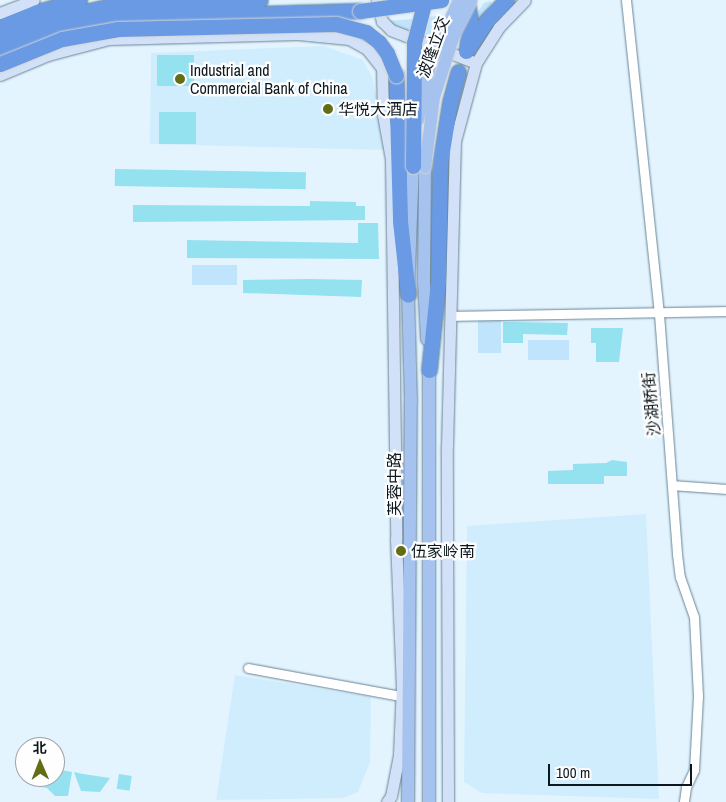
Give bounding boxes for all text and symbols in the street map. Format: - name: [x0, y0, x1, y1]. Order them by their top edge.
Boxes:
- street label: 波隆立交: [413, 14, 453, 80]
- place label: Industrial and Commercial Bank of China: [190, 60, 348, 98]
- marker: Industrial and Commercial Bank of China: [174, 73, 186, 85]
- place label: 华悦大酒店: [338, 99, 418, 119]
- marker: 华悦大酒店: [322, 103, 334, 115]
- street label: 沙湖桥街: [639, 371, 663, 437]
- street label: 芙蓉中路: [384, 452, 404, 516]
- place label: 伍家岭南: [411, 541, 475, 561]
- marker: 伍家岭南: [395, 545, 407, 557]
- north arrow: [15, 737, 65, 787]
- text: 北: [33, 739, 47, 757]
- scale bar: [551, 754, 695, 786]
- text: 100 m: [556, 762, 590, 783]

